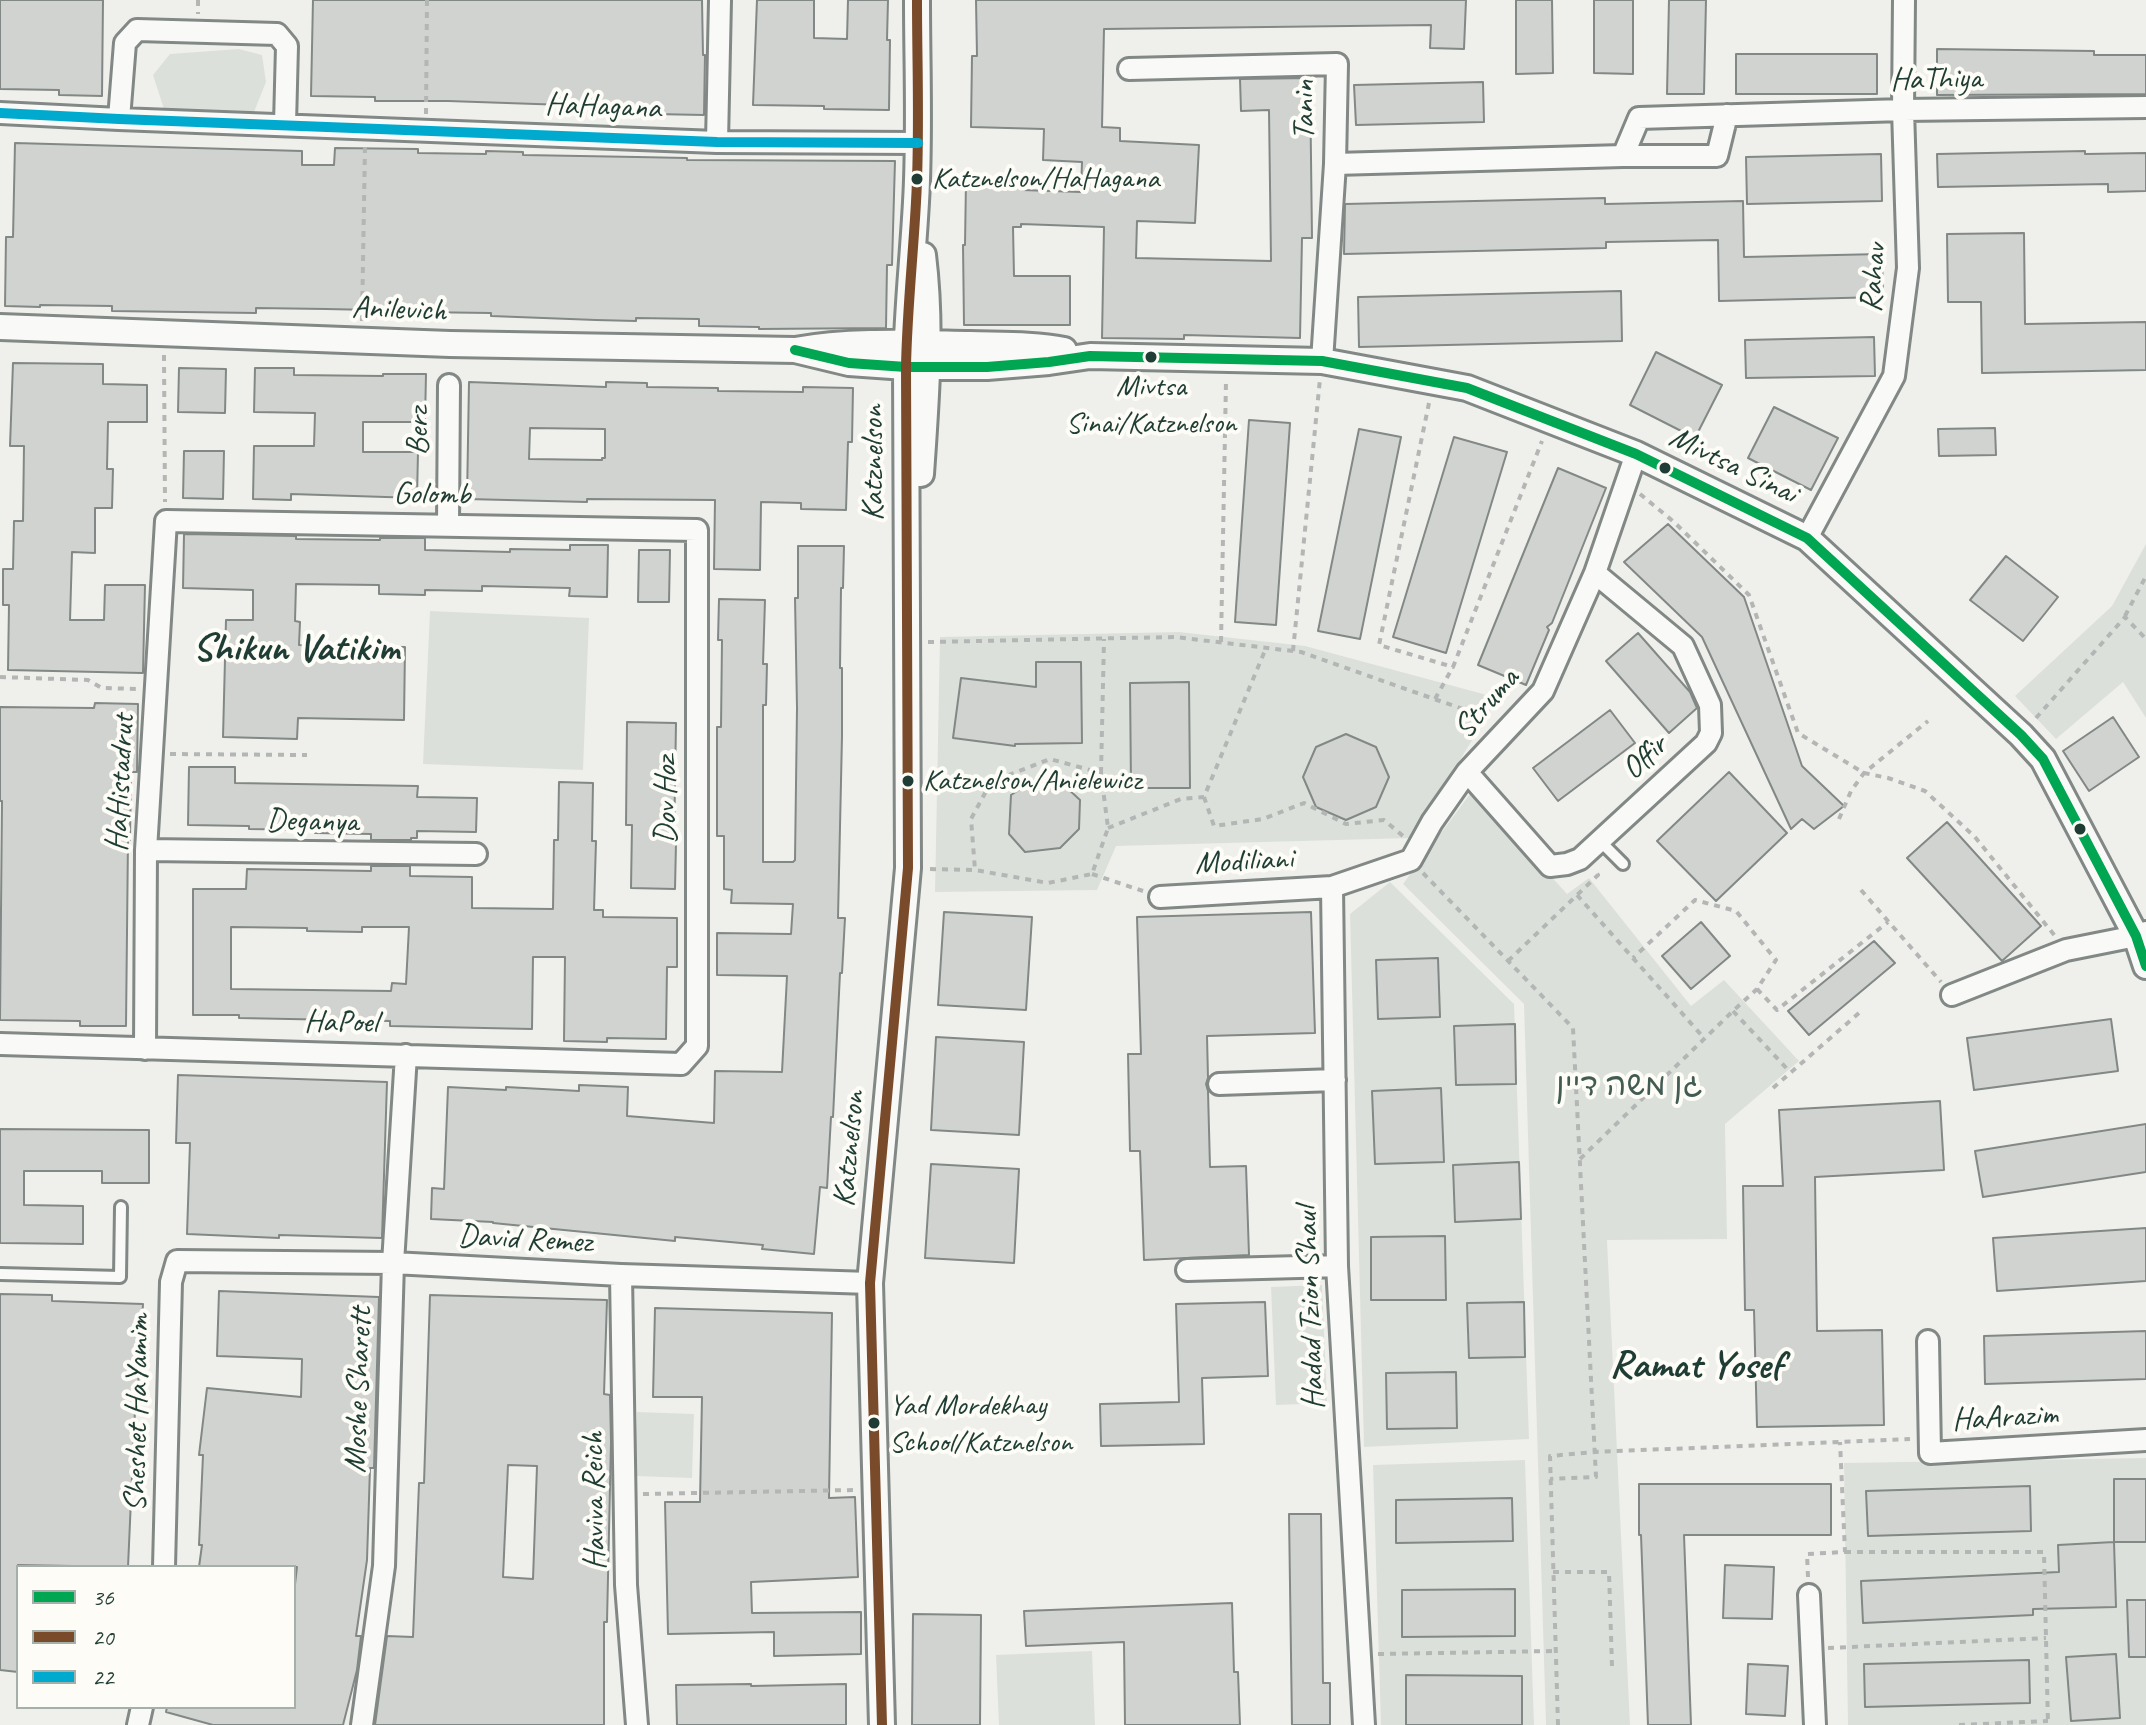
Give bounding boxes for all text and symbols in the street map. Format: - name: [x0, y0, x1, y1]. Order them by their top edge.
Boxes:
- street label: HaThiya: [1890, 60, 1982, 100]
- street label: Tanin: [1286, 80, 1324, 140]
- street label: HaHagana: [544, 86, 662, 128]
- place label: Katznelson/HaHagana: [932, 161, 1159, 197]
- marker: Katznelson/HaHagana: [909, 171, 925, 187]
- street label: Rahav: [1852, 242, 1896, 314]
- street label: Anilevich: [351, 289, 447, 331]
- marker: Mivtsa Sinai/Katznelson: [1143, 349, 1159, 365]
- place label: Mivtsa Sinai/Katznelson: [1066, 369, 1236, 440]
- street label: Katznelson: [855, 405, 893, 521]
- street label: Berz: [399, 406, 439, 456]
- street label: Mivtsa Sinai: [1663, 419, 1803, 513]
- unlabelled marker: [1657, 460, 1673, 476]
- street label: Golomb: [393, 475, 471, 515]
- district label: Shikun Vatikim: [192, 626, 400, 674]
- street label: Struma: [1446, 661, 1528, 747]
- street label: HaHistadrut: [98, 713, 144, 853]
- street label: Offir: [1614, 727, 1676, 789]
- street label: Dov Hoz: [648, 756, 686, 844]
- place label: Katznelson/Anielewicz: [923, 763, 1141, 799]
- marker: Katznelson/Anielewicz: [900, 773, 916, 789]
- street label: Deganya: [266, 802, 358, 842]
- unlabelled marker: [2072, 821, 2088, 837]
- street label: Modiliani: [1194, 840, 1294, 884]
- street label: HaPoel: [304, 1003, 378, 1043]
- park label: גן משה דיין: [1555, 1068, 1703, 1106]
- street label: Katznelson: [826, 1089, 874, 1209]
- street label: Hadad Tzion Shaul: [1288, 1206, 1334, 1410]
- street label: David Remez: [457, 1217, 593, 1263]
- street label: Moshe Sharett: [337, 1306, 381, 1474]
- street label: Sheshet HaYamim: [117, 1314, 159, 1512]
- district label: Ramat Yosef: [1610, 1343, 1782, 1391]
- place label: Yad Mordekhay School/Katznelson: [889, 1388, 1072, 1458]
- street label: HaArazim: [1951, 1396, 2059, 1440]
- marker: Yad Mordekhay School/Katznelson: [866, 1415, 882, 1431]
- street label: Haviva Reich: [575, 1431, 615, 1571]
- legend: [16, 1565, 296, 1709]
- text: 36: [92, 1582, 114, 1612]
- text: 20: [92, 1622, 114, 1652]
- text: 22: [92, 1662, 114, 1692]

